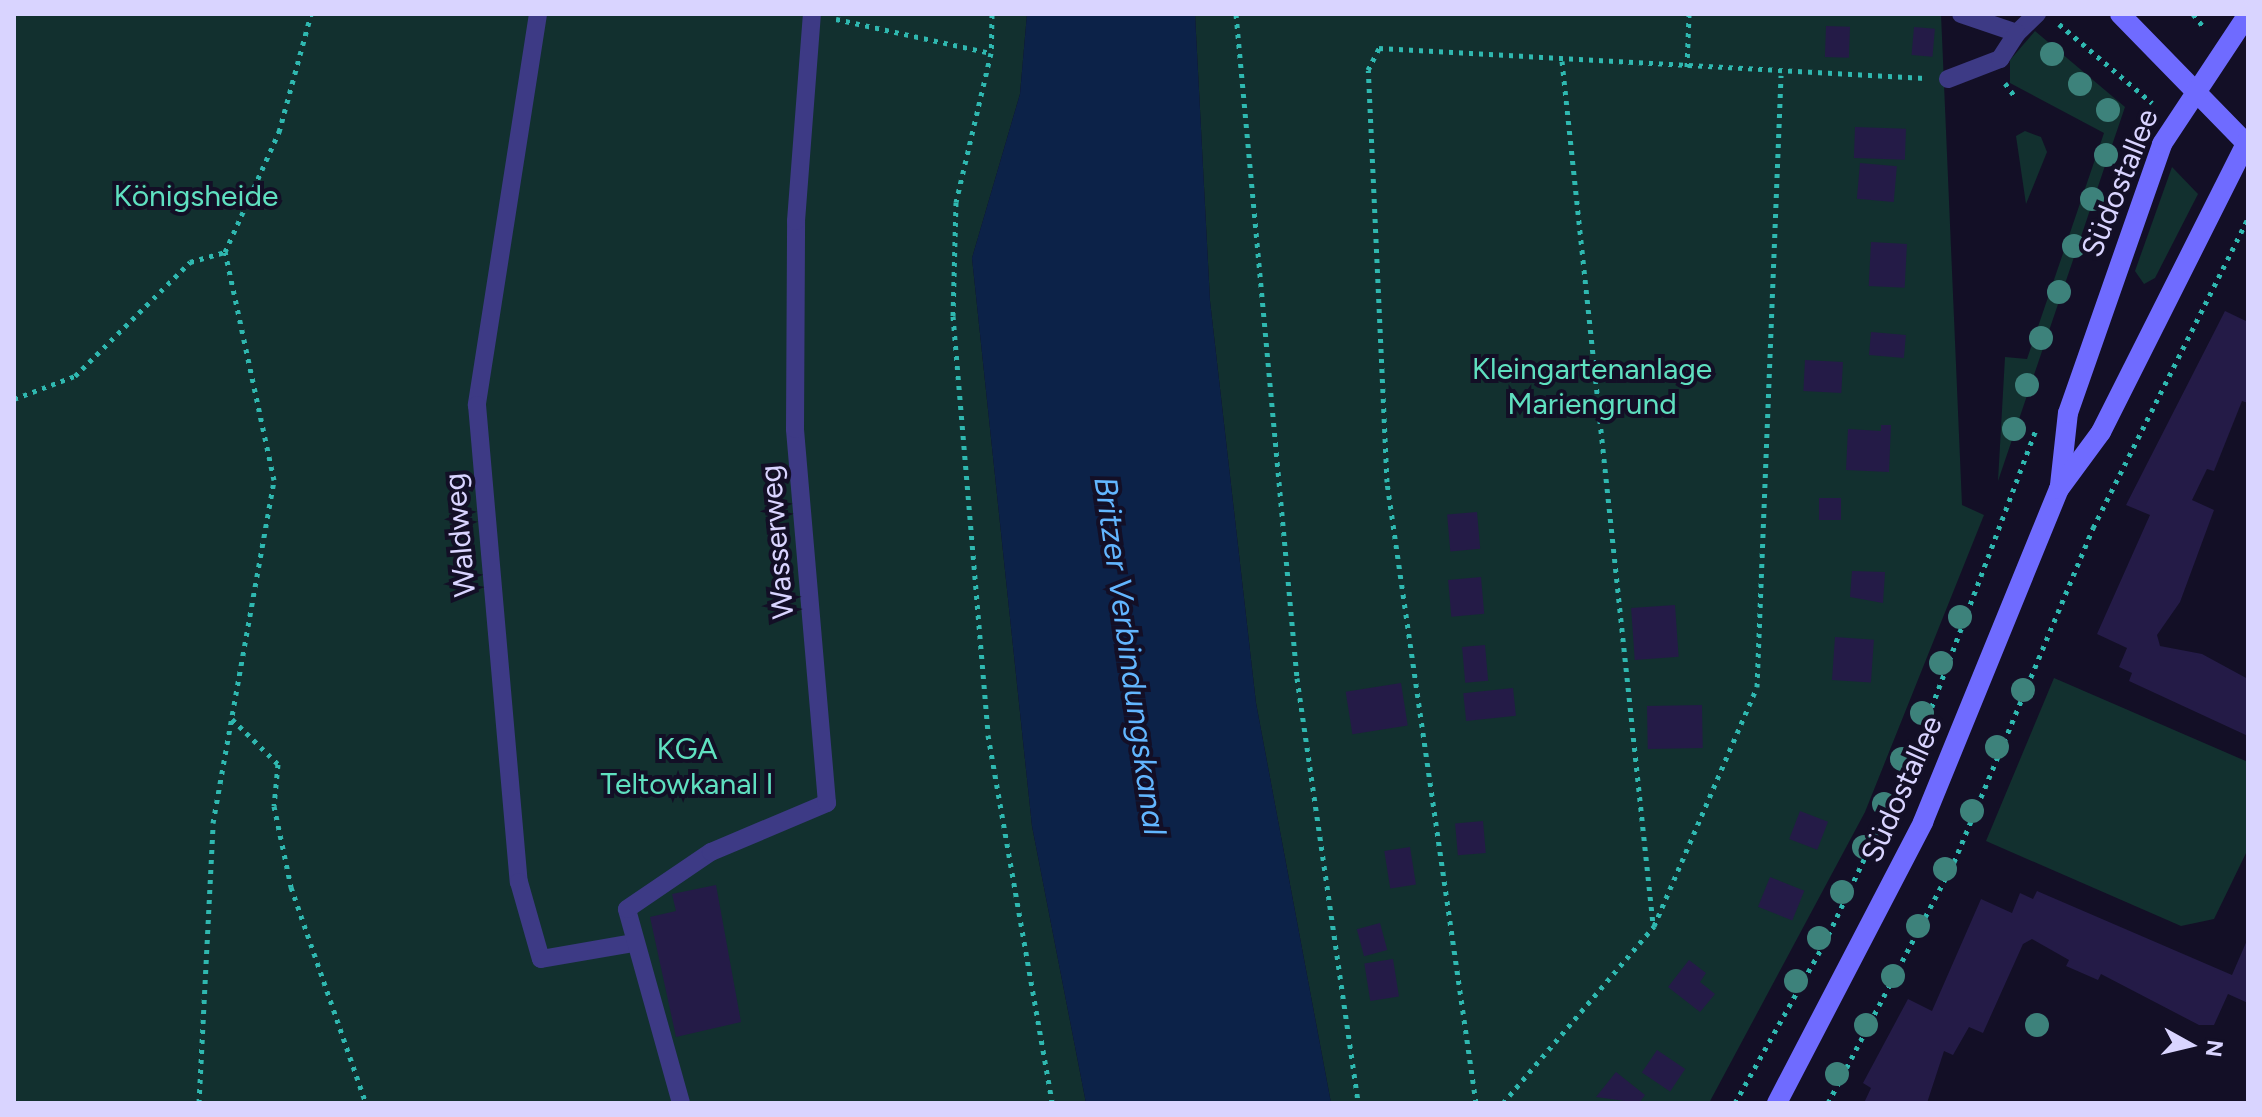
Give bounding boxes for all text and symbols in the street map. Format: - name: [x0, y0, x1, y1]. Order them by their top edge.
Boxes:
- street label: Südostallee: [2074, 104, 2166, 262]
- park label: Königsheide: [114, 178, 278, 214]
- park label: Kleingartenanlage Mariengrund: [1472, 351, 1712, 422]
- street label: Wasserweg: [752, 463, 802, 621]
- street label: Waldweg: [437, 472, 483, 598]
- water label: Britzer Verbindungskanal: [1086, 474, 1174, 838]
- street label: Südostallee: [1854, 710, 1950, 868]
- park label: KGA Teltowkanal I: [600, 731, 774, 802]
- north arrow: [2150, 1005, 2230, 1085]
- text: N: [2200, 1038, 2229, 1059]

